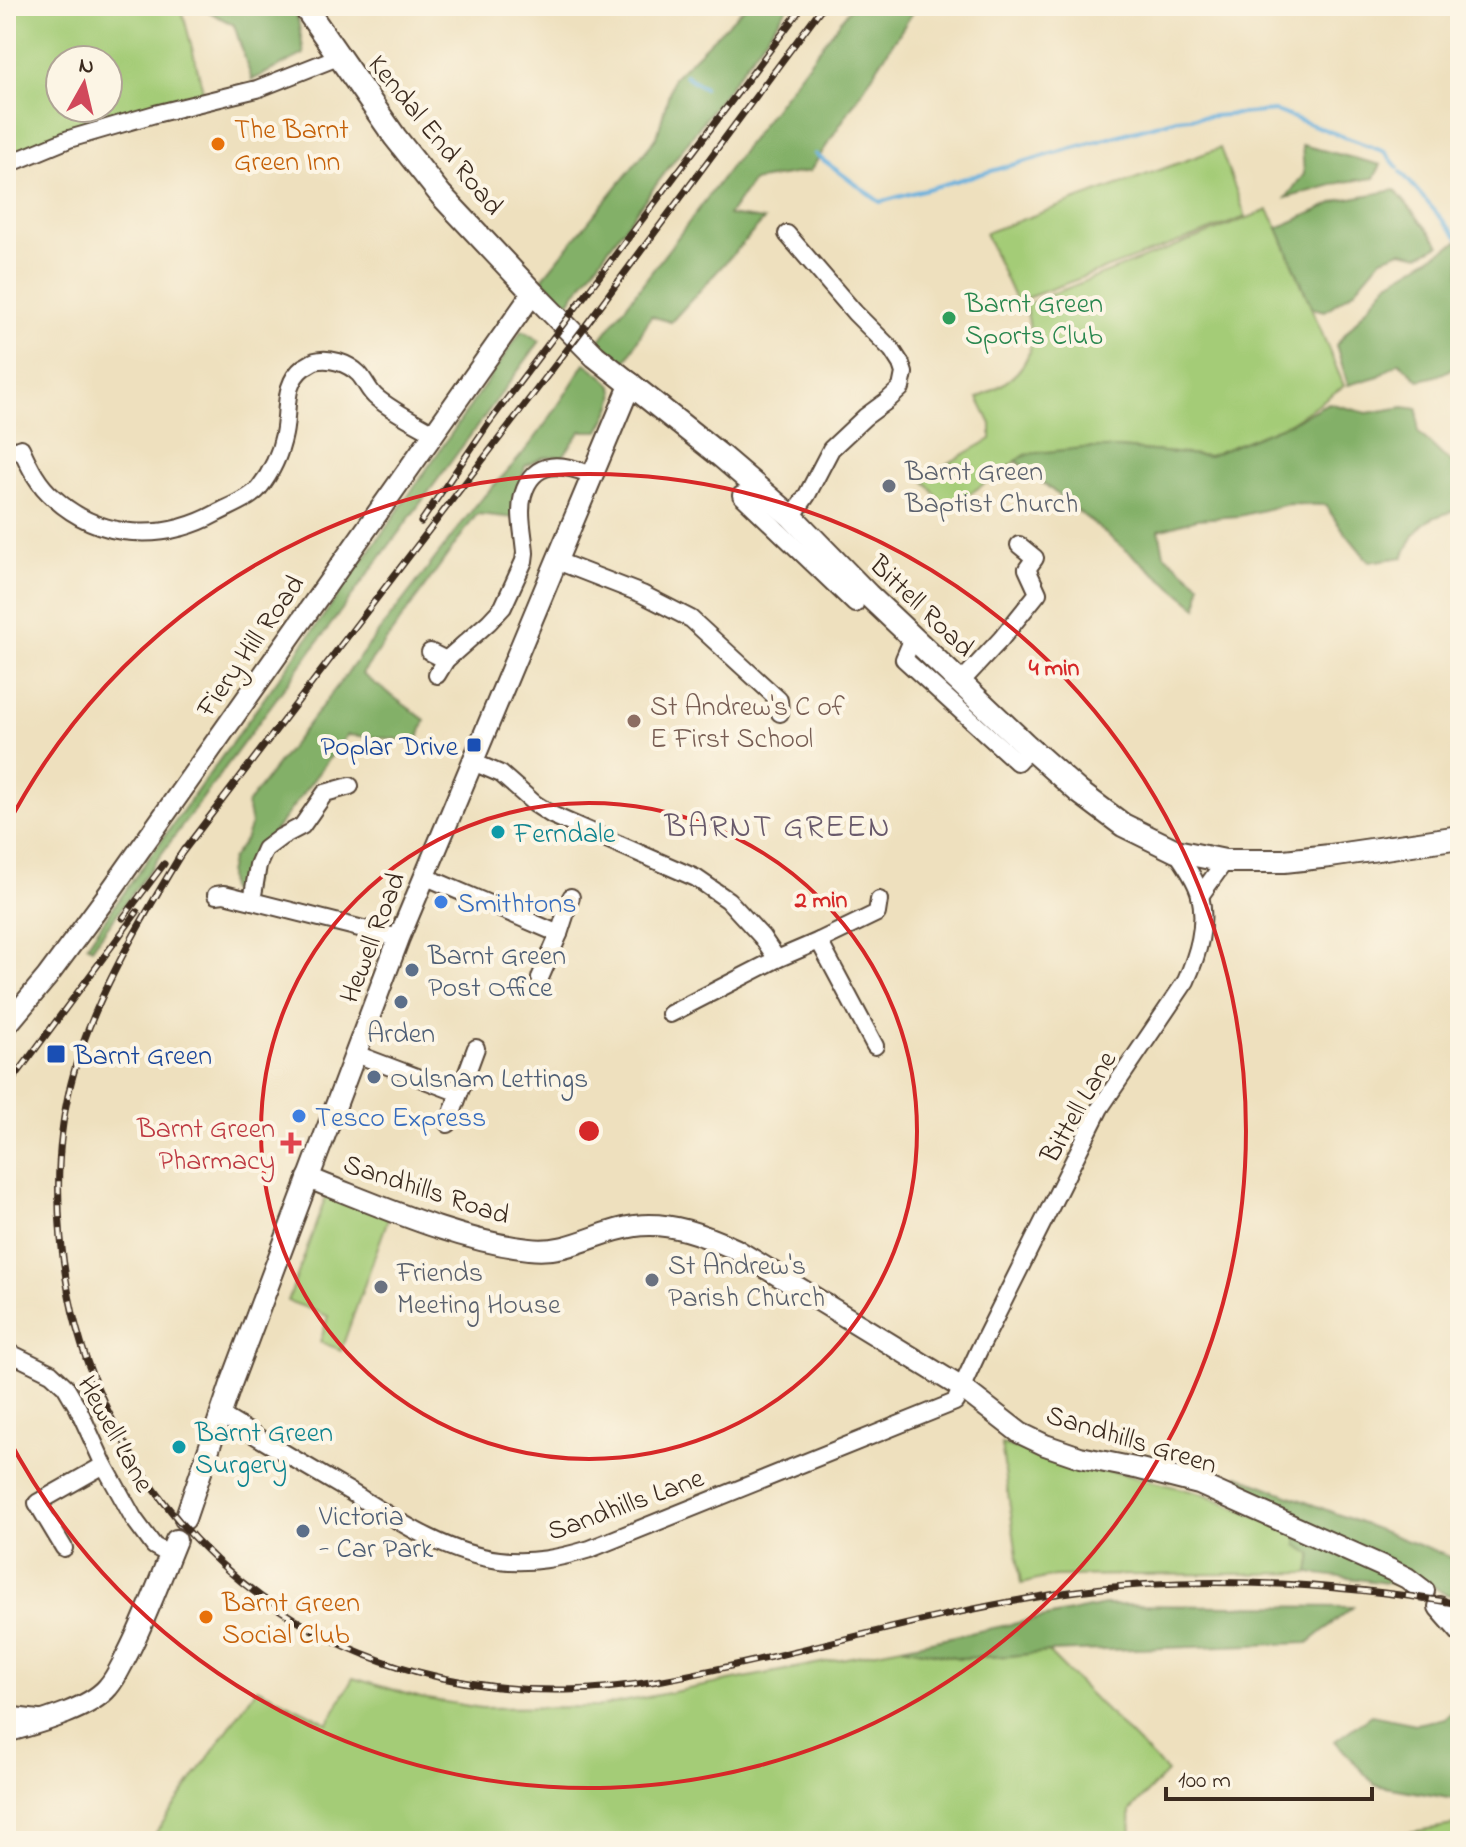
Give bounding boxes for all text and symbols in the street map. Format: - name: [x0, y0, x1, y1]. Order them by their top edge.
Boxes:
- north arrow: [44, 44, 124, 124]
- street label: Kendal End Road: [356, 47, 512, 226]
- text: N: [77, 50, 96, 84]
- place label: The Barnt Green Inn: [234, 111, 349, 184]
- marker: The Barnt Green Inn: [209, 135, 227, 153]
- place label: Barnt Green Sports Club: [964, 285, 1103, 358]
- marker: Barnt Green Sports Club: [940, 309, 958, 327]
- place label: Barnt Green Baptist Church: [904, 453, 1078, 526]
- marker: Barnt Green Baptist Church: [880, 477, 898, 495]
- street label: Bittell Road: [858, 546, 983, 668]
- street label: Fiery Hill Road: [187, 567, 316, 727]
- text: 4 min: [1029, 652, 1079, 687]
- place label: St Andrew's C of E First School: [650, 688, 845, 761]
- marker: St Andrew's C of E First School: [625, 712, 643, 730]
- place label: Poplar Drive: [321, 728, 458, 769]
- marker: Poplar Drive: [465, 736, 483, 754]
- district label: BARNT GREEN: [663, 805, 892, 852]
- place label: Ferndale: [513, 815, 616, 856]
- marker: Ferndale: [489, 823, 507, 841]
- street label: Hewell Road: [331, 867, 418, 1010]
- text: 2 min: [794, 884, 848, 919]
- place label: Smithtons: [457, 885, 576, 926]
- marker: Smithtons: [432, 893, 450, 911]
- place label: Barnt Green Post Office: [427, 937, 566, 1010]
- marker: Barnt Green Post Office: [403, 961, 421, 979]
- marker: Arden: [392, 993, 410, 1011]
- place label: Arden: [367, 1015, 435, 1056]
- place label: Barnt Green: [73, 1037, 212, 1078]
- marker: Barnt Green: [45, 1043, 67, 1065]
- street label: Bittell Lane: [1031, 1044, 1129, 1172]
- place label: Oulsnam Lettings: [390, 1060, 588, 1101]
- marker: Oulsnam Lettings: [365, 1068, 383, 1086]
- place label: Tesco Express: [315, 1099, 486, 1140]
- marker: Tesco Express: [290, 1107, 308, 1125]
- place label: Barnt Green Pharmacy: [136, 1110, 275, 1183]
- centre of rings: [575, 1117, 603, 1145]
- marker: Barnt Green Pharmacy: [282, 1134, 300, 1152]
- street label: Sandhills Road: [338, 1145, 515, 1238]
- place label: St Andrew's Parish Church: [668, 1247, 825, 1320]
- place label: Friends Meeting House: [396, 1254, 561, 1327]
- marker: St Andrew's Parish Church: [643, 1271, 661, 1289]
- marker: Friends Meeting House: [372, 1278, 390, 1296]
- street label: Hewell Lane: [65, 1369, 163, 1501]
- street label: Sandhills Green: [1040, 1396, 1221, 1487]
- place label: Barnt Green Surgery: [194, 1414, 333, 1487]
- marker: Barnt Green Surgery: [170, 1438, 188, 1456]
- street label: Sandhills Lane: [542, 1459, 710, 1554]
- place label: Victoria - Car Park: [318, 1498, 434, 1571]
- marker: Victoria - Car Park: [294, 1522, 312, 1540]
- place label: Barnt Green Social Club: [221, 1584, 360, 1657]
- marker: Barnt Green Social Club: [197, 1608, 215, 1626]
- scale bar: [1166, 1751, 1372, 1801]
- text: 100 m: [1178, 1764, 1231, 1799]

